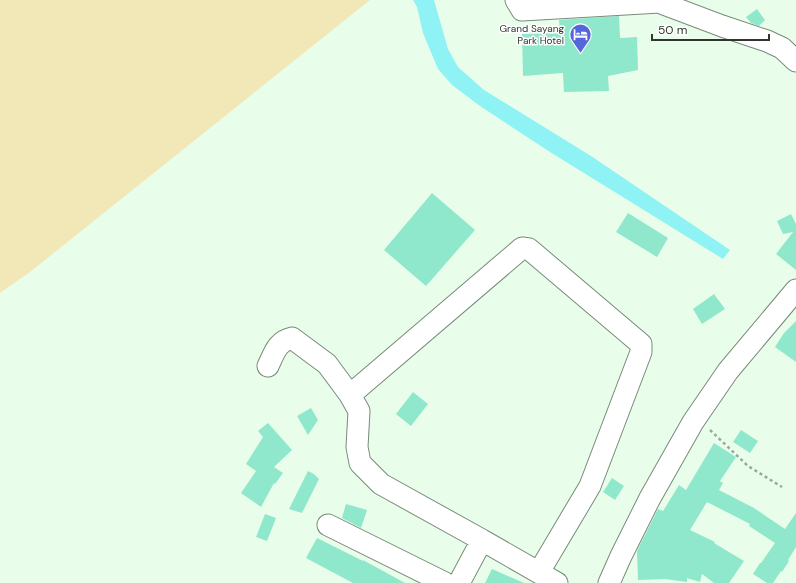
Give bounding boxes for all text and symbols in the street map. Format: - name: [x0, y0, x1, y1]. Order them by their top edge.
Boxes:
- scale bar: [652, 16, 769, 42]
- hotel icon: Grand Sayang Park Hotel: [567, 21, 593, 54]
- place label: Grand Sayang Park Hotel: [500, 22, 564, 47]
- text: 50 m: [658, 22, 687, 38]

